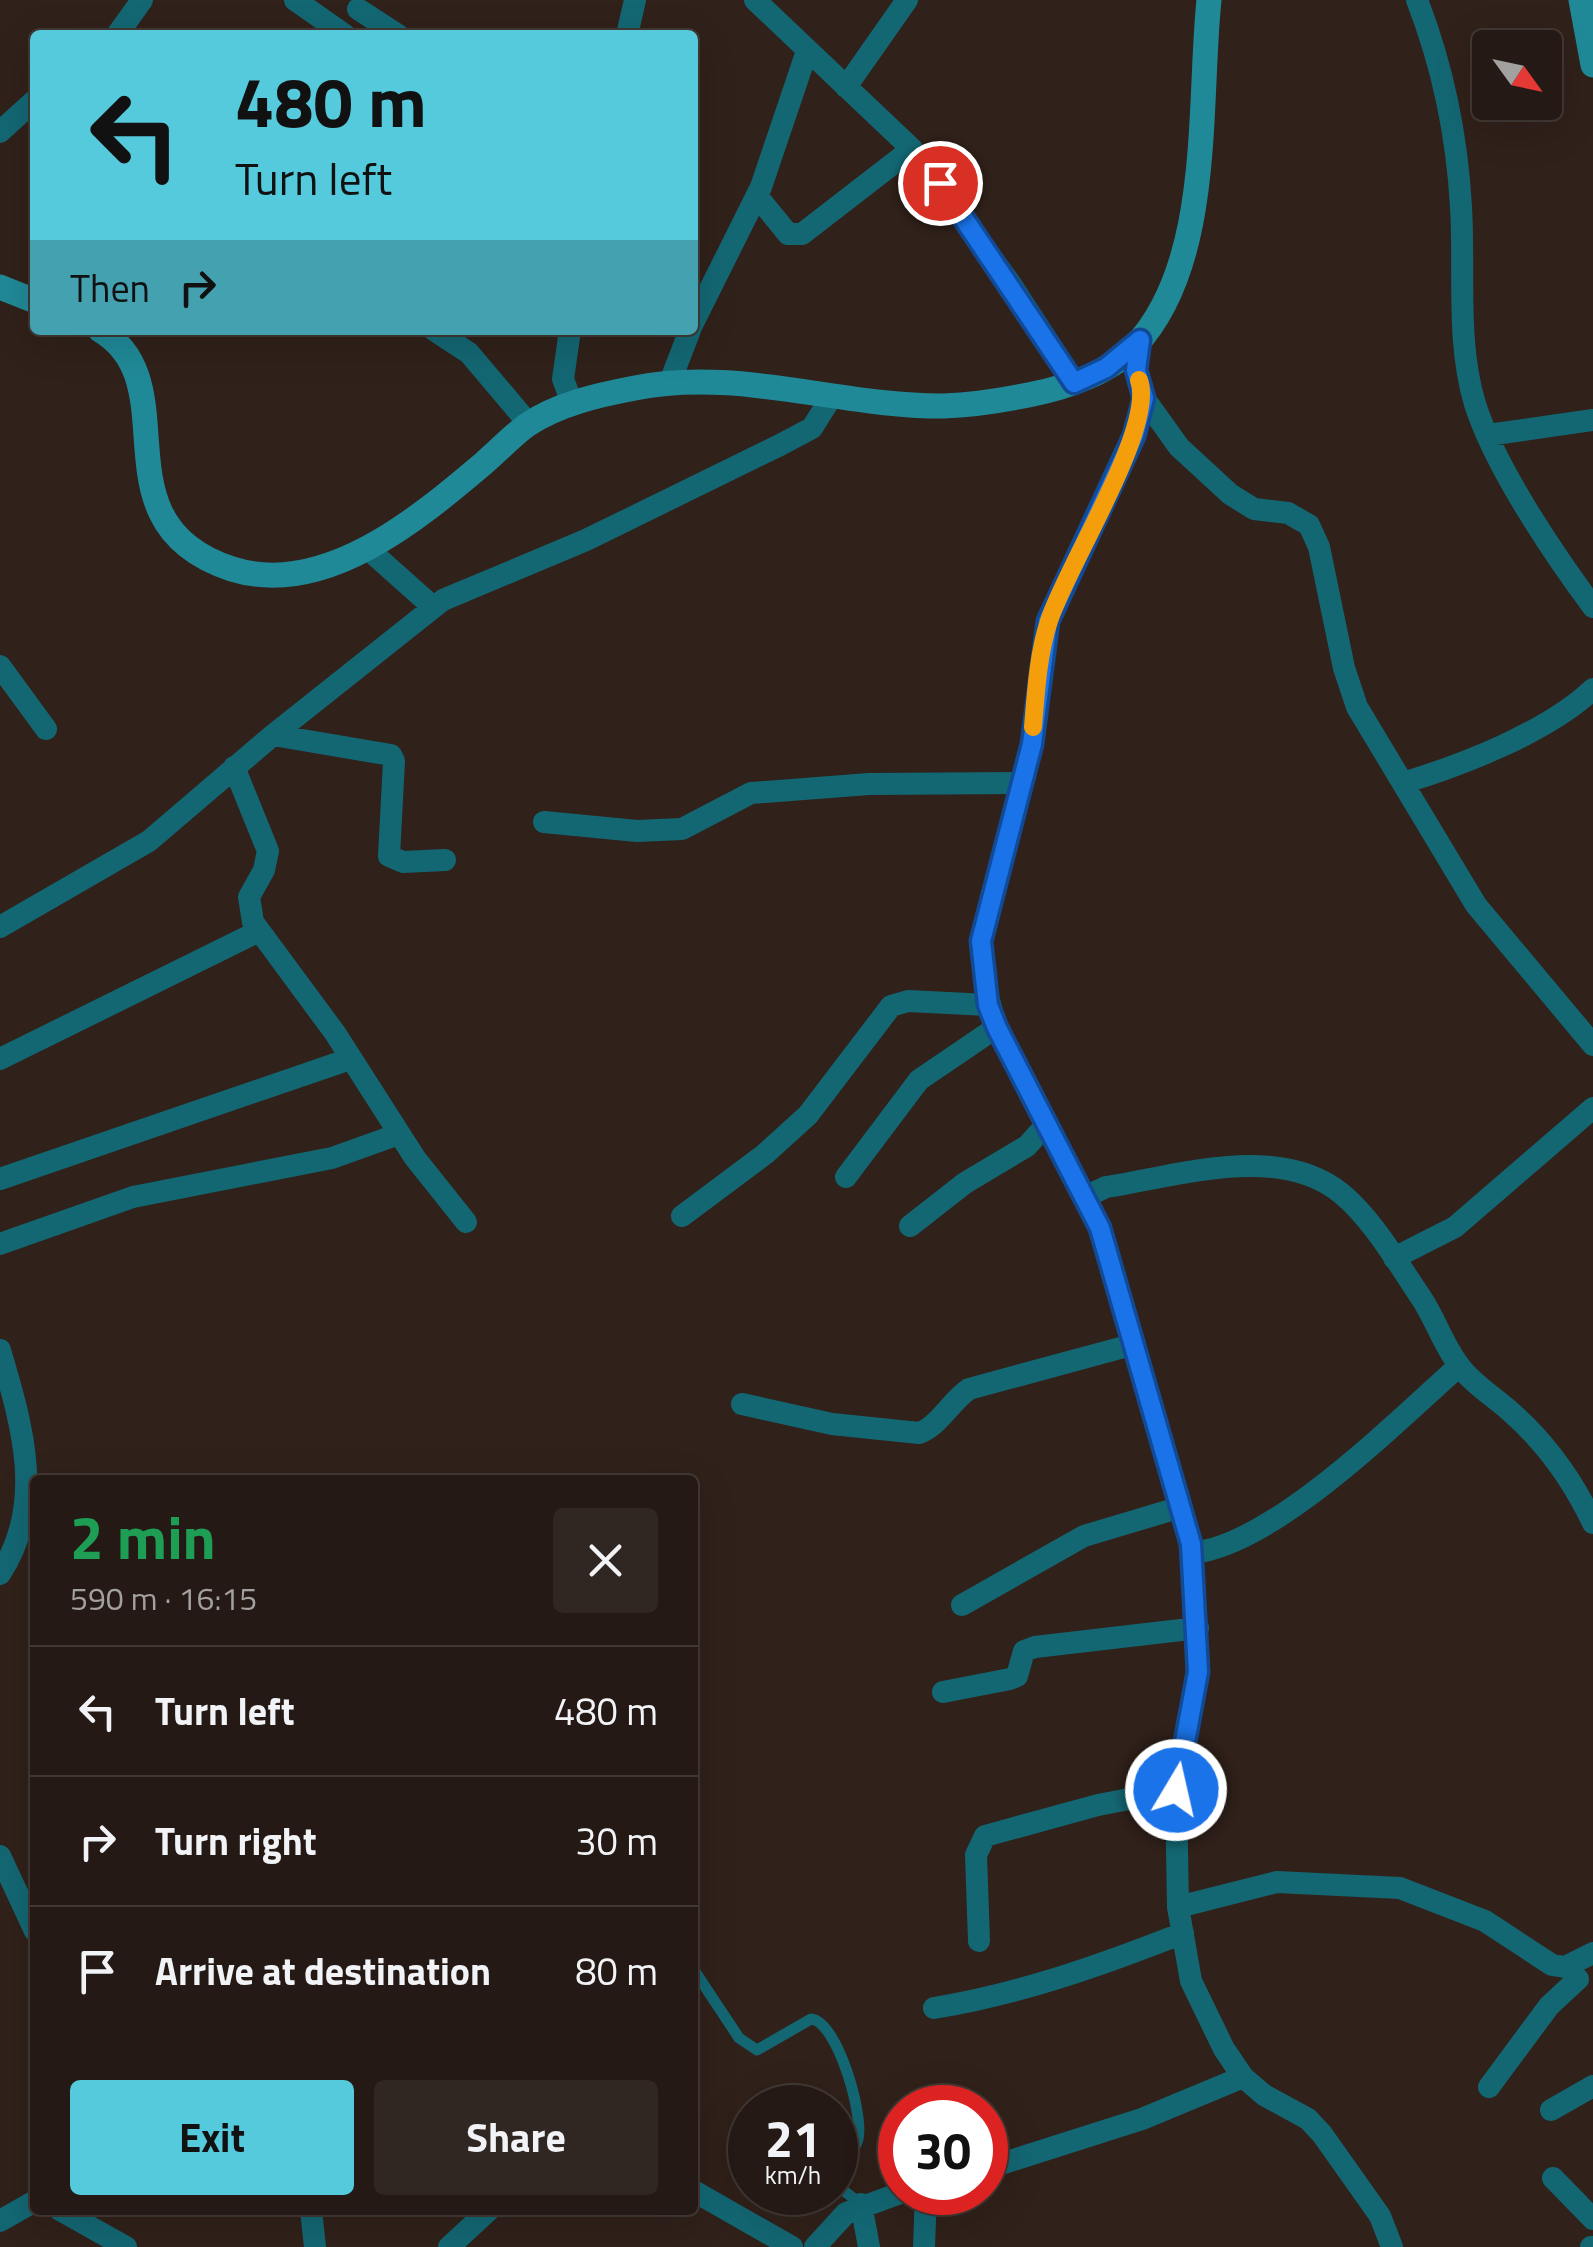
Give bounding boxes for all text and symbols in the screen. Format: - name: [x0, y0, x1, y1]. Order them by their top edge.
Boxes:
- north arrow: [1472, 30, 1562, 120]
- map controls: [1472, 30, 1562, 120]
- text: 480 m: [235, 48, 427, 154]
- icon: left: [70, 70, 200, 200]
- pin: [898, 141, 983, 226]
- text: Turn left: [235, 144, 392, 212]
- icon: arrive: [913, 156, 968, 211]
- text: Then: [70, 259, 150, 317]
- icon: right: [170, 260, 225, 315]
- text: 2 min: [70, 1491, 216, 1582]
- button: close: [553, 1508, 658, 1613]
- text: 590 m · 16:15: [70, 1574, 257, 1622]
- text: Turn left: [155, 1682, 295, 1740]
- text: 480 m: [554, 1682, 658, 1740]
- icon: left: [70, 1684, 125, 1739]
- position arrow: [1124, 1738, 1228, 1842]
- text: Turn right: [155, 1812, 317, 1870]
- text: 30 m: [575, 1812, 658, 1870]
- icon: right: [70, 1814, 125, 1869]
- text: Arrive at destination: [155, 1942, 491, 2000]
- text: 80 m: [575, 1942, 658, 2000]
- icon: arrive: [70, 1944, 125, 1999]
- button: Exit: [70, 2080, 354, 2195]
- button: Share: [374, 2080, 658, 2195]
- speed limit sign: 30: [878, 2085, 1008, 2215]
- text: 21: [765, 2100, 821, 2176]
- text: km/h: [765, 2156, 821, 2194]

